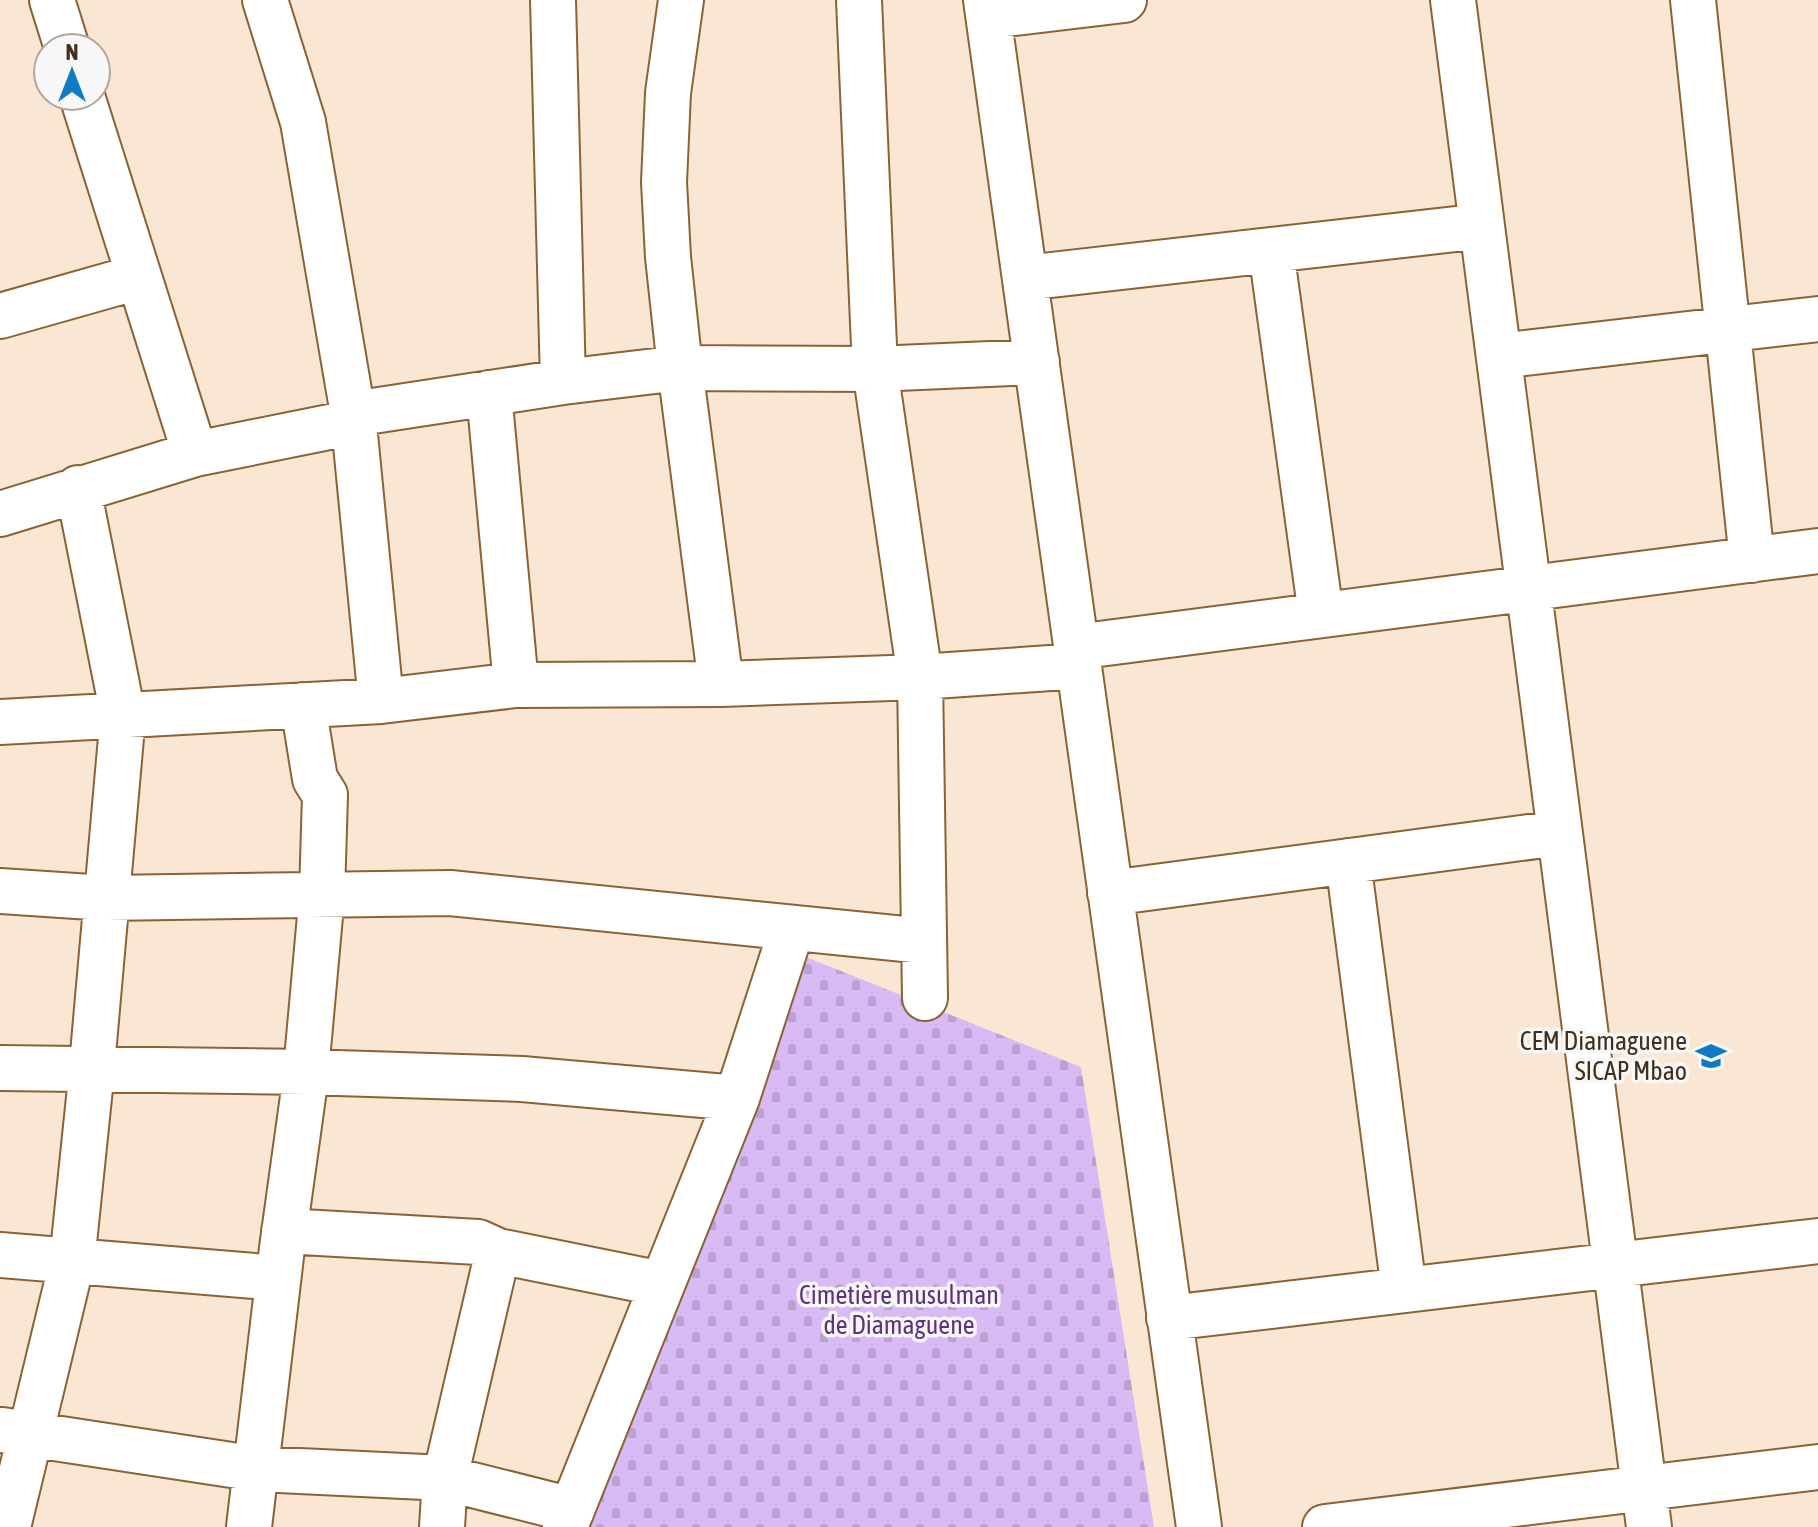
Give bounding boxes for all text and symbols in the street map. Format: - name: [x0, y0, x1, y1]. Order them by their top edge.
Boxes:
- north arrow: [32, 32, 112, 112]
- text: N: [66, 39, 78, 65]
- place label: CEM Diamaguene SICAP Mbao: [1520, 1026, 1687, 1086]
- school or university icon: CEM Diamaguene SICAP Mbao: [1694, 1039, 1728, 1073]
- park label: Cimetière musulman de Diamaguene: [799, 1280, 999, 1340]

